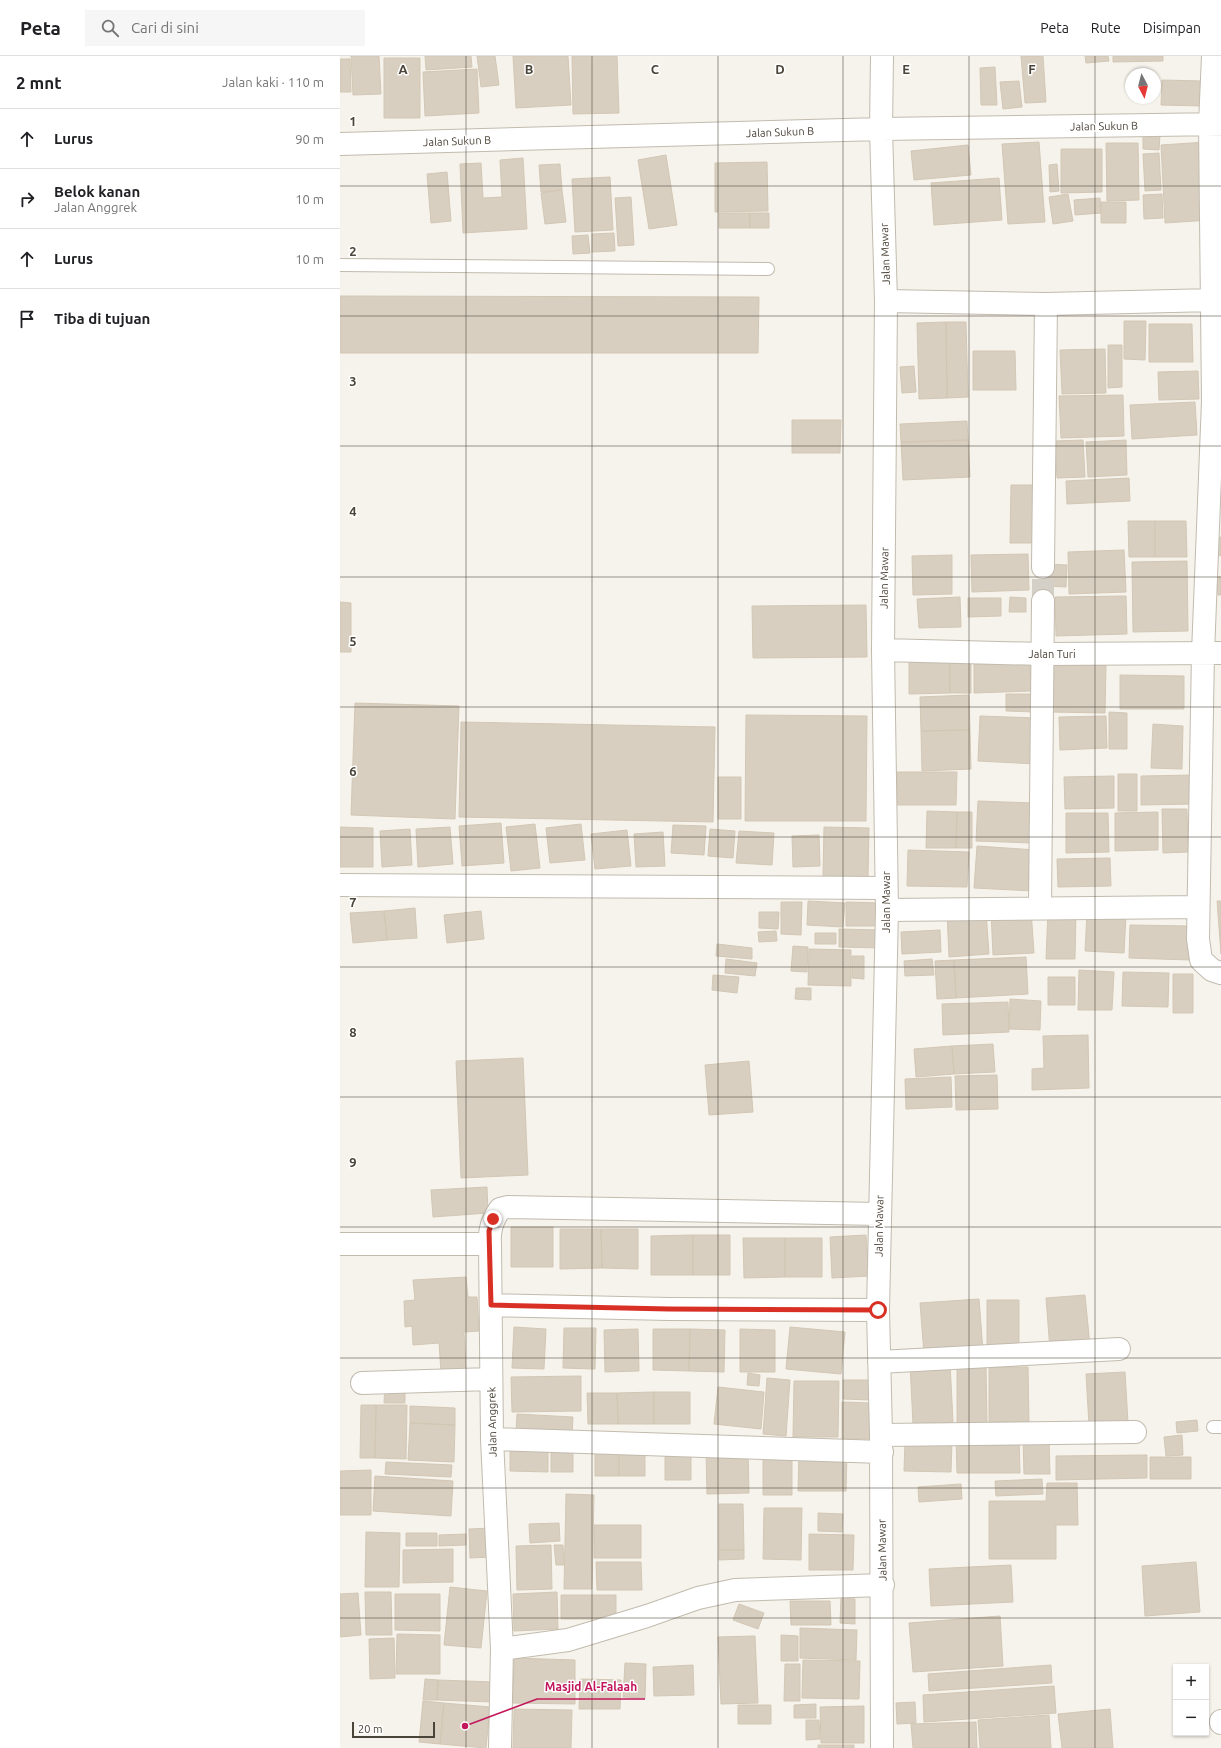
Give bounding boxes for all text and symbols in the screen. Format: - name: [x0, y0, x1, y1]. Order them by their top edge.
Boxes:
- search box: [85, 10, 365, 46]
- text: Peta: [20, 17, 61, 39]
- icon: search: [99, 17, 121, 39]
- text: Cari di sini: [131, 19, 199, 36]
- text: Peta: [1040, 20, 1069, 36]
- text: Rute: [1091, 20, 1121, 36]
- text: Disimpan: [1143, 20, 1201, 36]
- text: A: [398, 62, 408, 76]
- text: B: [525, 62, 534, 76]
- text: C: [651, 62, 660, 76]
- text: D: [775, 62, 785, 76]
- text: E: [902, 62, 910, 76]
- text: F: [1028, 62, 1036, 76]
- north arrow: [1125, 68, 1161, 104]
- text: 2 mnt: [16, 73, 62, 92]
- text: Jalan kaki · 110 m: [222, 75, 324, 89]
- text: 1: [349, 114, 357, 128]
- street label: Jalan Sukun B: [1070, 119, 1138, 133]
- street label: Jalan Sukun B: [746, 125, 814, 139]
- icon: ahead: [16, 128, 38, 150]
- text: Lurus: [54, 130, 93, 147]
- text: 90 m: [295, 132, 324, 146]
- street label: Jalan Sukun B: [423, 134, 491, 148]
- text: Belok kanan: [54, 183, 140, 200]
- icon: right: [16, 188, 38, 210]
- text: 10 m: [295, 192, 324, 206]
- text: Jalan Anggrek: [54, 200, 137, 214]
- street label: Jalan Mawar: [878, 222, 892, 285]
- text: 2: [349, 244, 357, 258]
- icon: ahead: [16, 248, 38, 270]
- text: Lurus: [54, 250, 93, 267]
- text: 10 m: [295, 252, 324, 266]
- icon: arrive: [16, 308, 38, 330]
- text: Tiba di tujuan: [54, 310, 150, 327]
- text: 3: [349, 374, 357, 388]
- text: 4: [349, 504, 357, 518]
- street label: Jalan Mawar: [877, 546, 891, 609]
- text: 5: [349, 634, 357, 648]
- street label: Jalan Turi: [1028, 648, 1076, 660]
- text: 6: [349, 764, 357, 778]
- street label: Jalan Mawar: [880, 870, 892, 933]
- text: 7: [349, 895, 357, 909]
- text: 8: [349, 1025, 357, 1039]
- text: 9: [349, 1155, 357, 1169]
- street label: Jalan Mawar: [872, 1194, 886, 1257]
- route end: [484, 1210, 502, 1228]
- route start: [869, 1301, 887, 1319]
- street label: Jalan Anggrek: [485, 1386, 499, 1457]
- street label: Jalan Mawar: [875, 1518, 889, 1581]
- map controls: [1173, 1664, 1209, 1736]
- button: +: [1173, 1664, 1209, 1700]
- callout: Masjid Al-Falaah: [537, 1675, 645, 1699]
- text: Masjid Al-Falaah: [545, 1680, 637, 1693]
- button: −: [1173, 1700, 1209, 1736]
- scale bar: [352, 1720, 435, 1739]
- text: 20 m: [358, 1723, 382, 1735]

